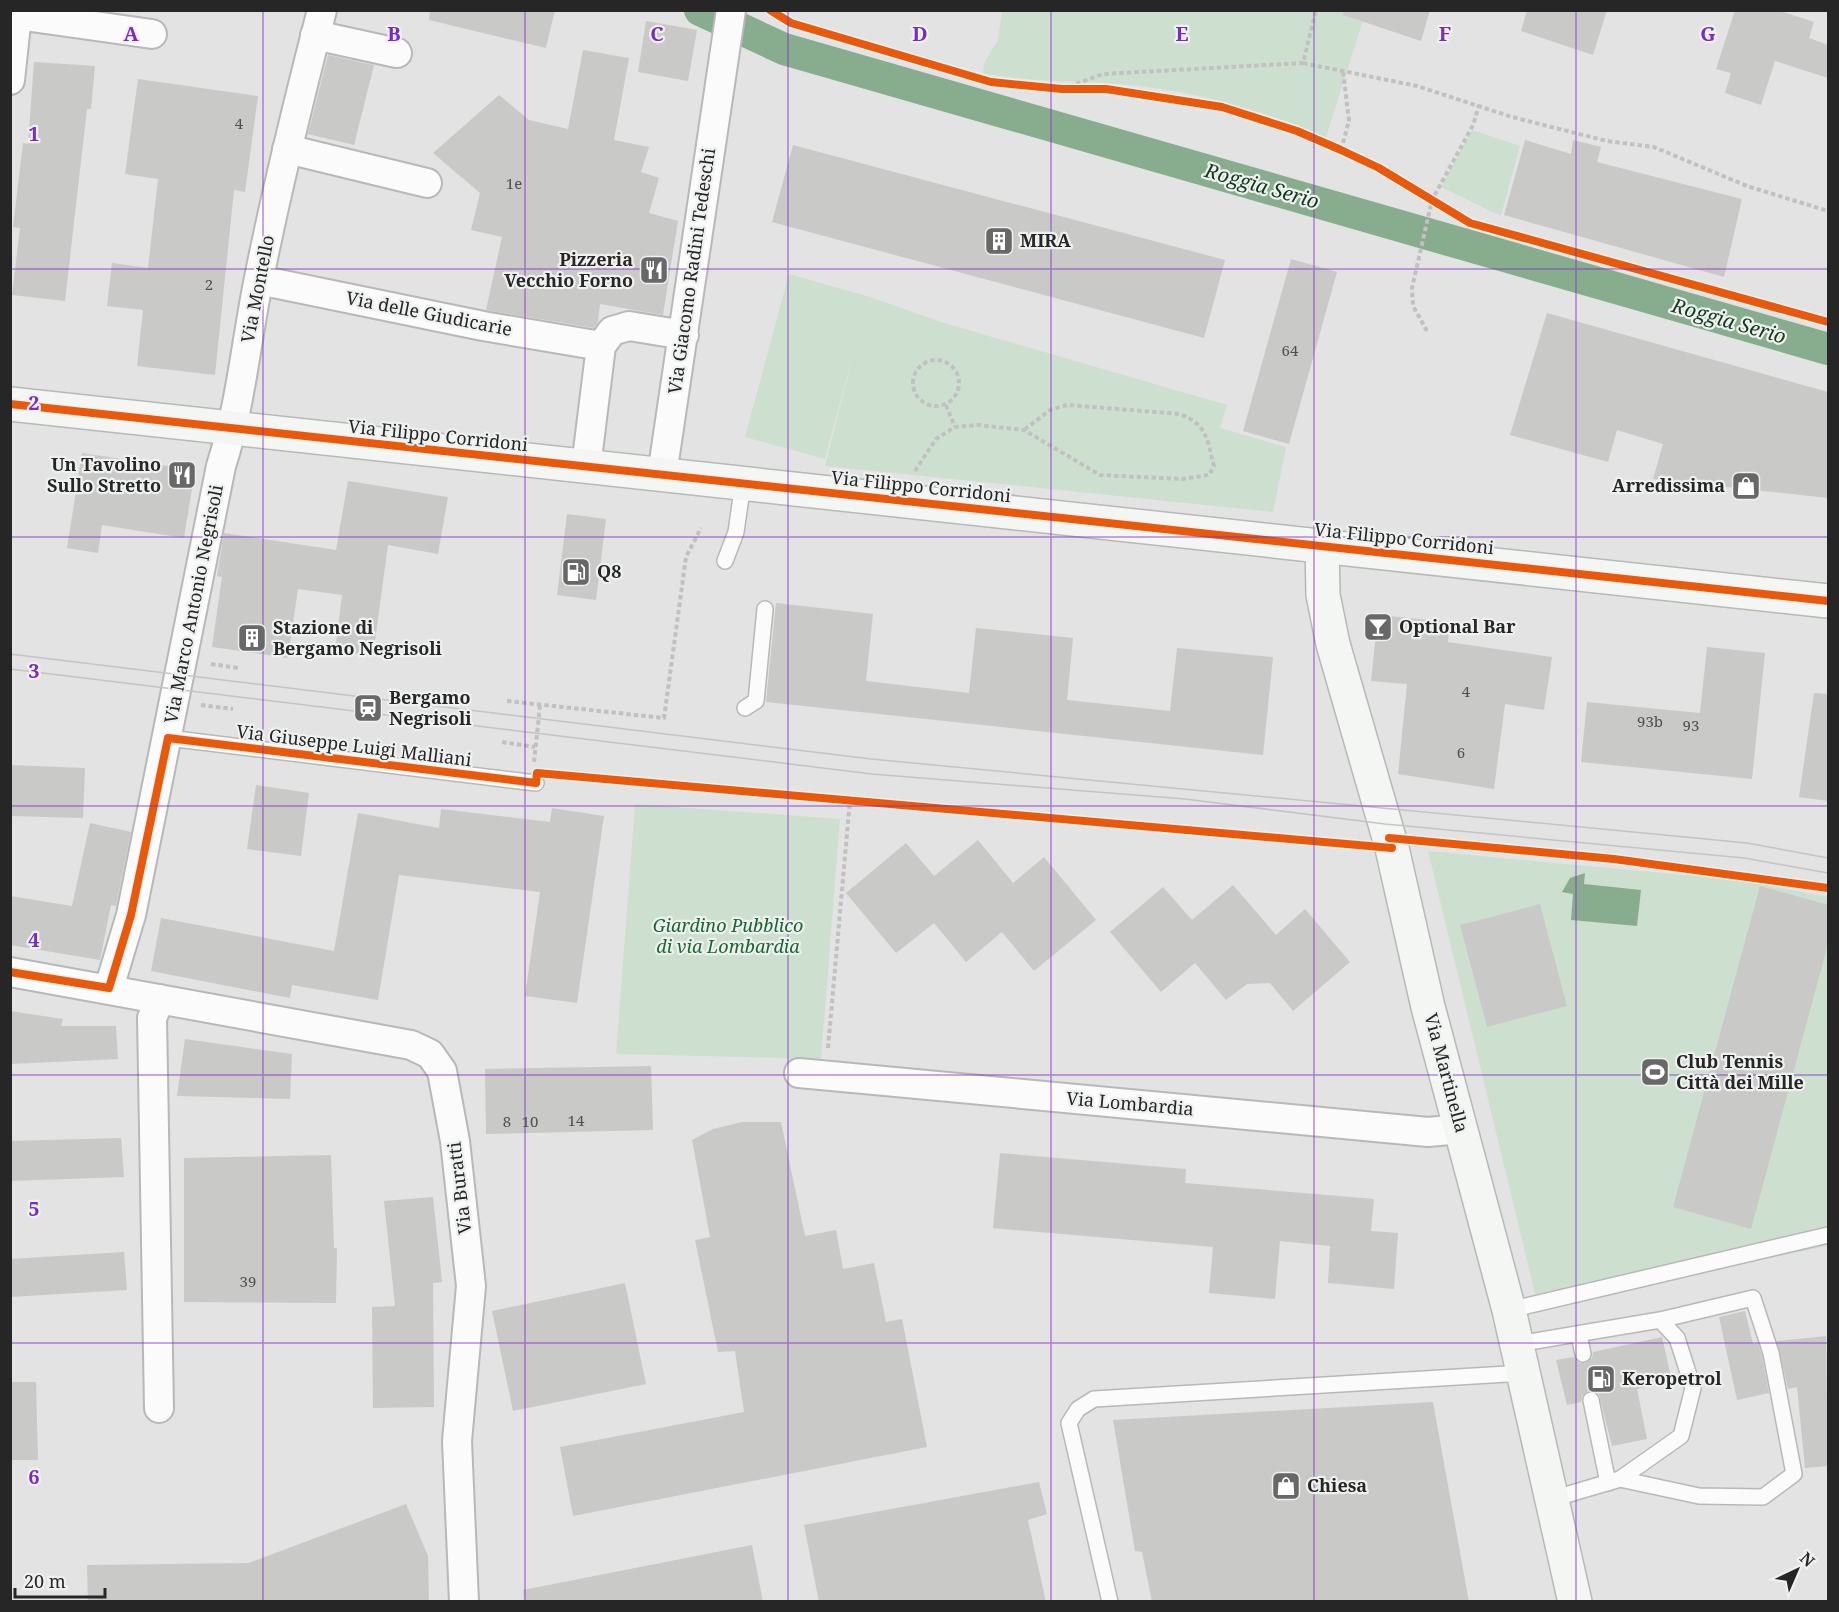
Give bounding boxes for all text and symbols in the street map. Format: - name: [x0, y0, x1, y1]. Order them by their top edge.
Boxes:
- text: A: [123, 20, 139, 47]
- text: B: [387, 20, 401, 47]
- text: C: [650, 20, 664, 47]
- text: D: [912, 20, 928, 47]
- text: E: [1175, 20, 1189, 47]
- text: F: [1439, 20, 1451, 47]
- text: G: [1700, 20, 1716, 47]
- house number: 4: [235, 113, 244, 133]
- text: 1: [28, 120, 40, 147]
- street label: Via Giacomo Radini Tedeschi: [662, 146, 720, 395]
- water label: Roggia Serio: [1201, 156, 1322, 215]
- house number: 1e: [506, 173, 522, 193]
- building icon: MIRA: [983, 225, 1015, 257]
- place label: MIRA: [1020, 228, 1071, 252]
- street label: Via Montello: [235, 233, 279, 345]
- place label: Pizzeria Vecchio Forno: [504, 247, 633, 292]
- restaurant icon: Pizzeria Vecchio Forno: [638, 254, 670, 286]
- house number: 2: [205, 274, 213, 294]
- street label: Via delle Giudicarie: [344, 285, 514, 341]
- water label: Roggia Serio: [1668, 291, 1789, 350]
- house number: 64: [1282, 340, 1299, 360]
- text: 2: [28, 389, 40, 416]
- street label: Via Filippo Corridoni: [347, 414, 529, 456]
- place label: Un Tavolino Sullo Stretto: [47, 452, 161, 497]
- restaurant icon: Un Tavolino Sullo Stretto: [166, 459, 198, 491]
- street label: Via Filippo Corridoni: [830, 465, 1012, 507]
- shop icon: Arredissima: [1730, 470, 1762, 502]
- place label: Arredissima: [1612, 473, 1725, 497]
- street label: Via Marco Antonio Negrisoli: [158, 482, 228, 725]
- street label: Via Filippo Corridoni: [1313, 517, 1495, 559]
- fuel station icon: Q8: [560, 556, 592, 588]
- place label: Q8: [597, 559, 621, 583]
- bar icon: Optional Bar: [1362, 611, 1394, 643]
- place label: Optional Bar: [1399, 614, 1516, 638]
- place label: Stazione di Bergamo Negrisoli: [273, 615, 443, 660]
- building icon: Stazione di Bergamo Negrisoli: [236, 622, 268, 654]
- text: 3: [28, 657, 40, 684]
- house number: 4: [1462, 681, 1471, 701]
- place label: Bergamo Negrisoli: [389, 685, 472, 730]
- station icon: Bergamo Negrisoli: [352, 692, 384, 724]
- house number: 93b: [1637, 711, 1663, 731]
- house number: 93: [1683, 715, 1699, 735]
- street label: Via Giuseppe Luigi Malliani: [235, 719, 473, 771]
- house number: 6: [1457, 742, 1465, 762]
- park label: Giardino Pubblico di via Lombardia: [653, 913, 803, 958]
- text: 4: [28, 926, 40, 953]
- street label: Via Martinella: [1419, 1010, 1474, 1135]
- place label: Club Tennis Città dei Mille: [1676, 1049, 1804, 1094]
- sports icon: Club Tennis Città dei Mille: [1639, 1056, 1671, 1088]
- street label: Via Lombardia: [1065, 1085, 1195, 1121]
- house number: 14: [568, 1110, 585, 1130]
- house number: 8: [503, 1111, 511, 1131]
- house number: 10: [522, 1111, 538, 1131]
- street label: Via Buratti: [441, 1140, 477, 1236]
- text: 5: [28, 1195, 40, 1222]
- house number: 39: [240, 1271, 256, 1291]
- fuel station icon: Keropetrol: [1585, 1363, 1617, 1395]
- place label: Keropetrol: [1622, 1366, 1722, 1390]
- text: 6: [28, 1463, 40, 1490]
- shop icon: Chiesa: [1270, 1470, 1302, 1502]
- place label: Chiesa: [1307, 1473, 1367, 1497]
- north arrow: [1767, 1540, 1827, 1600]
- text: N: [1795, 1547, 1820, 1572]
- scale bar: [15, 1561, 105, 1599]
- text: 20 m: [24, 1569, 66, 1593]

